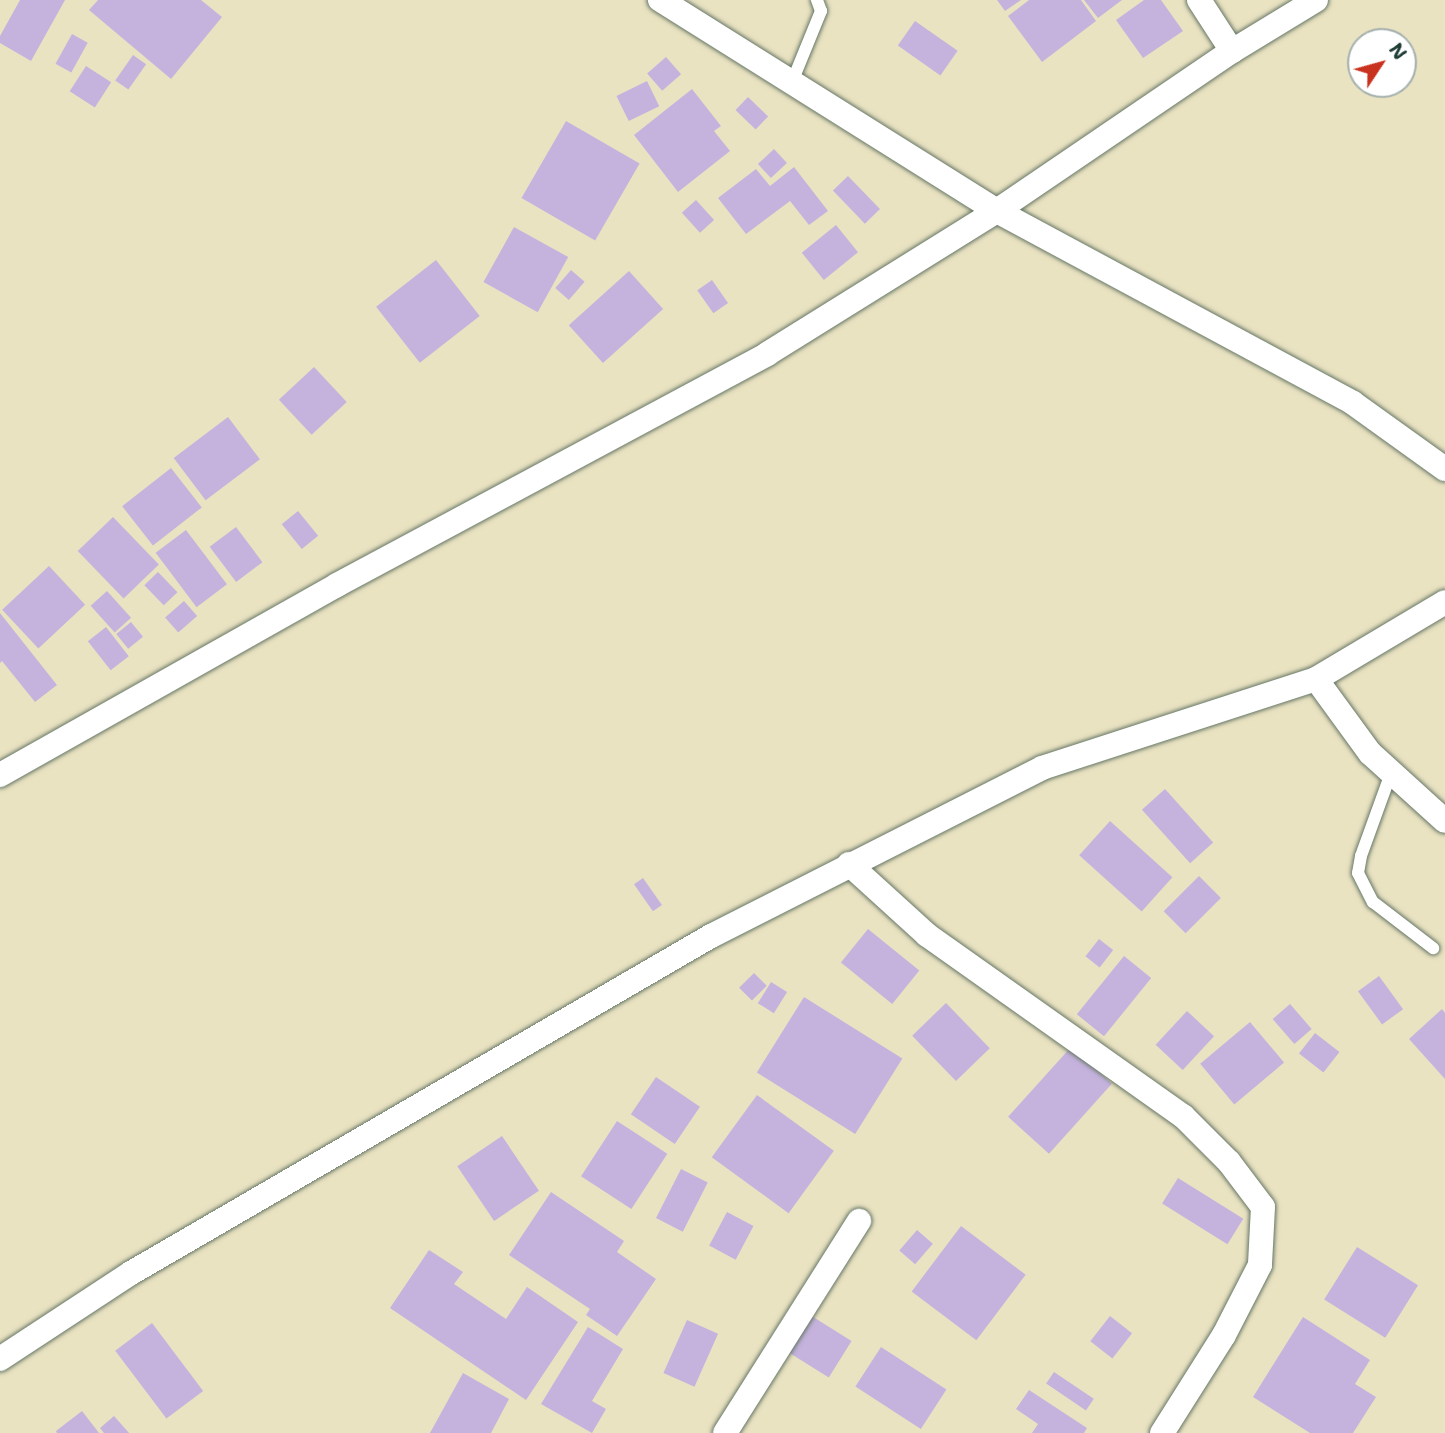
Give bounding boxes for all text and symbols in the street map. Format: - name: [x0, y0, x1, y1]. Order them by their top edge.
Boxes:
- north arrow: [1347, 28, 1417, 98]
- text: N: [1383, 38, 1412, 65]

